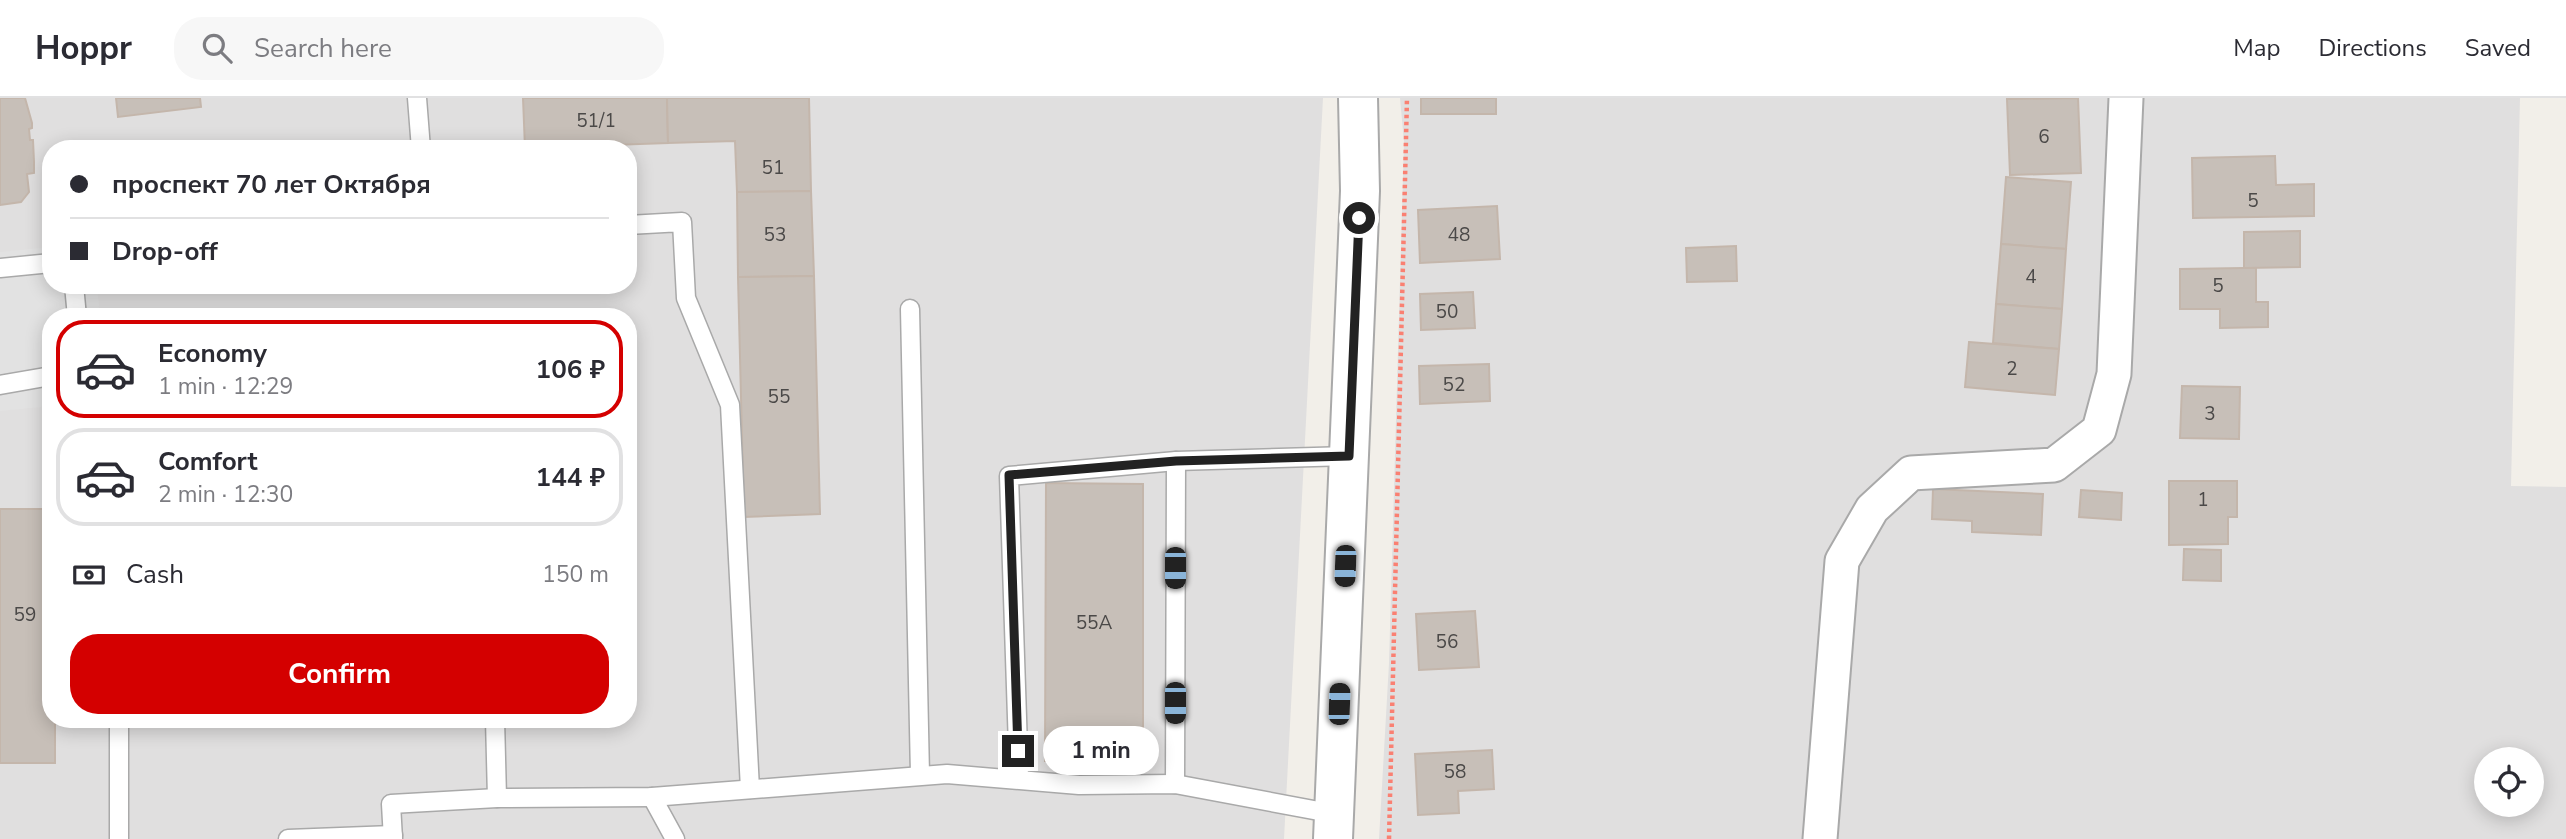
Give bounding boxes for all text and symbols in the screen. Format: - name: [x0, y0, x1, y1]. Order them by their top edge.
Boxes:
- search box: [174, 17, 664, 80]
- text: Hoppr: [35, 26, 132, 71]
- icon: search: [198, 29, 236, 67]
- text: Search here: [254, 31, 392, 66]
- text: Map: [2233, 32, 2280, 64]
- text: Directions: [2318, 32, 2427, 64]
- text: Saved: [2465, 32, 2531, 64]
- house number: 51/1: [576, 108, 616, 134]
- house number: 6: [2038, 124, 2050, 150]
- house number: 51: [762, 155, 784, 181]
- text: проспект 70 лет Октября: [112, 167, 431, 202]
- house number: 5: [2247, 188, 2259, 214]
- route start: [1343, 202, 1375, 234]
- house number: 53: [764, 222, 786, 248]
- house number: 48: [1448, 222, 1470, 248]
- text: Drop-off: [112, 234, 218, 269]
- house number: 4: [2025, 264, 2037, 290]
- house number: 5: [2212, 273, 2224, 299]
- house number: 50: [1436, 299, 1458, 325]
- text: Economy: [158, 336, 267, 371]
- icon: car: [74, 338, 137, 401]
- text: 106 ₽: [536, 352, 605, 387]
- house number: 2: [2006, 356, 2018, 382]
- text: 1 min · 12:29: [158, 371, 293, 402]
- house number: 52: [1443, 372, 1465, 398]
- house number: 55: [768, 384, 790, 410]
- house number: 3: [2204, 401, 2216, 427]
- text: Comfort: [158, 444, 258, 479]
- icon: car: [74, 446, 137, 509]
- text: 144 ₽: [536, 460, 605, 495]
- text: 2 min · 12:30: [158, 479, 293, 510]
- house number: 1: [2197, 487, 2209, 513]
- car: [1334, 545, 1357, 587]
- car: [1165, 547, 1186, 589]
- icon: cash: [70, 556, 108, 594]
- text: Cash: [126, 557, 184, 592]
- text: 150 m: [542, 559, 609, 590]
- house number: 59: [14, 602, 36, 628]
- house number: 55А: [1076, 610, 1112, 636]
- house number: 56: [1436, 629, 1458, 655]
- button: Confirm: [70, 634, 609, 714]
- car: [1165, 682, 1186, 724]
- car: [1328, 683, 1351, 725]
- callout: 1 min: [1042, 726, 1158, 776]
- route end: [1002, 735, 1034, 767]
- text: 1 min: [1071, 735, 1131, 766]
- map controls: [2474, 747, 2544, 817]
- button: locate: [2474, 747, 2544, 817]
- house number: 58: [1444, 759, 1466, 785]

